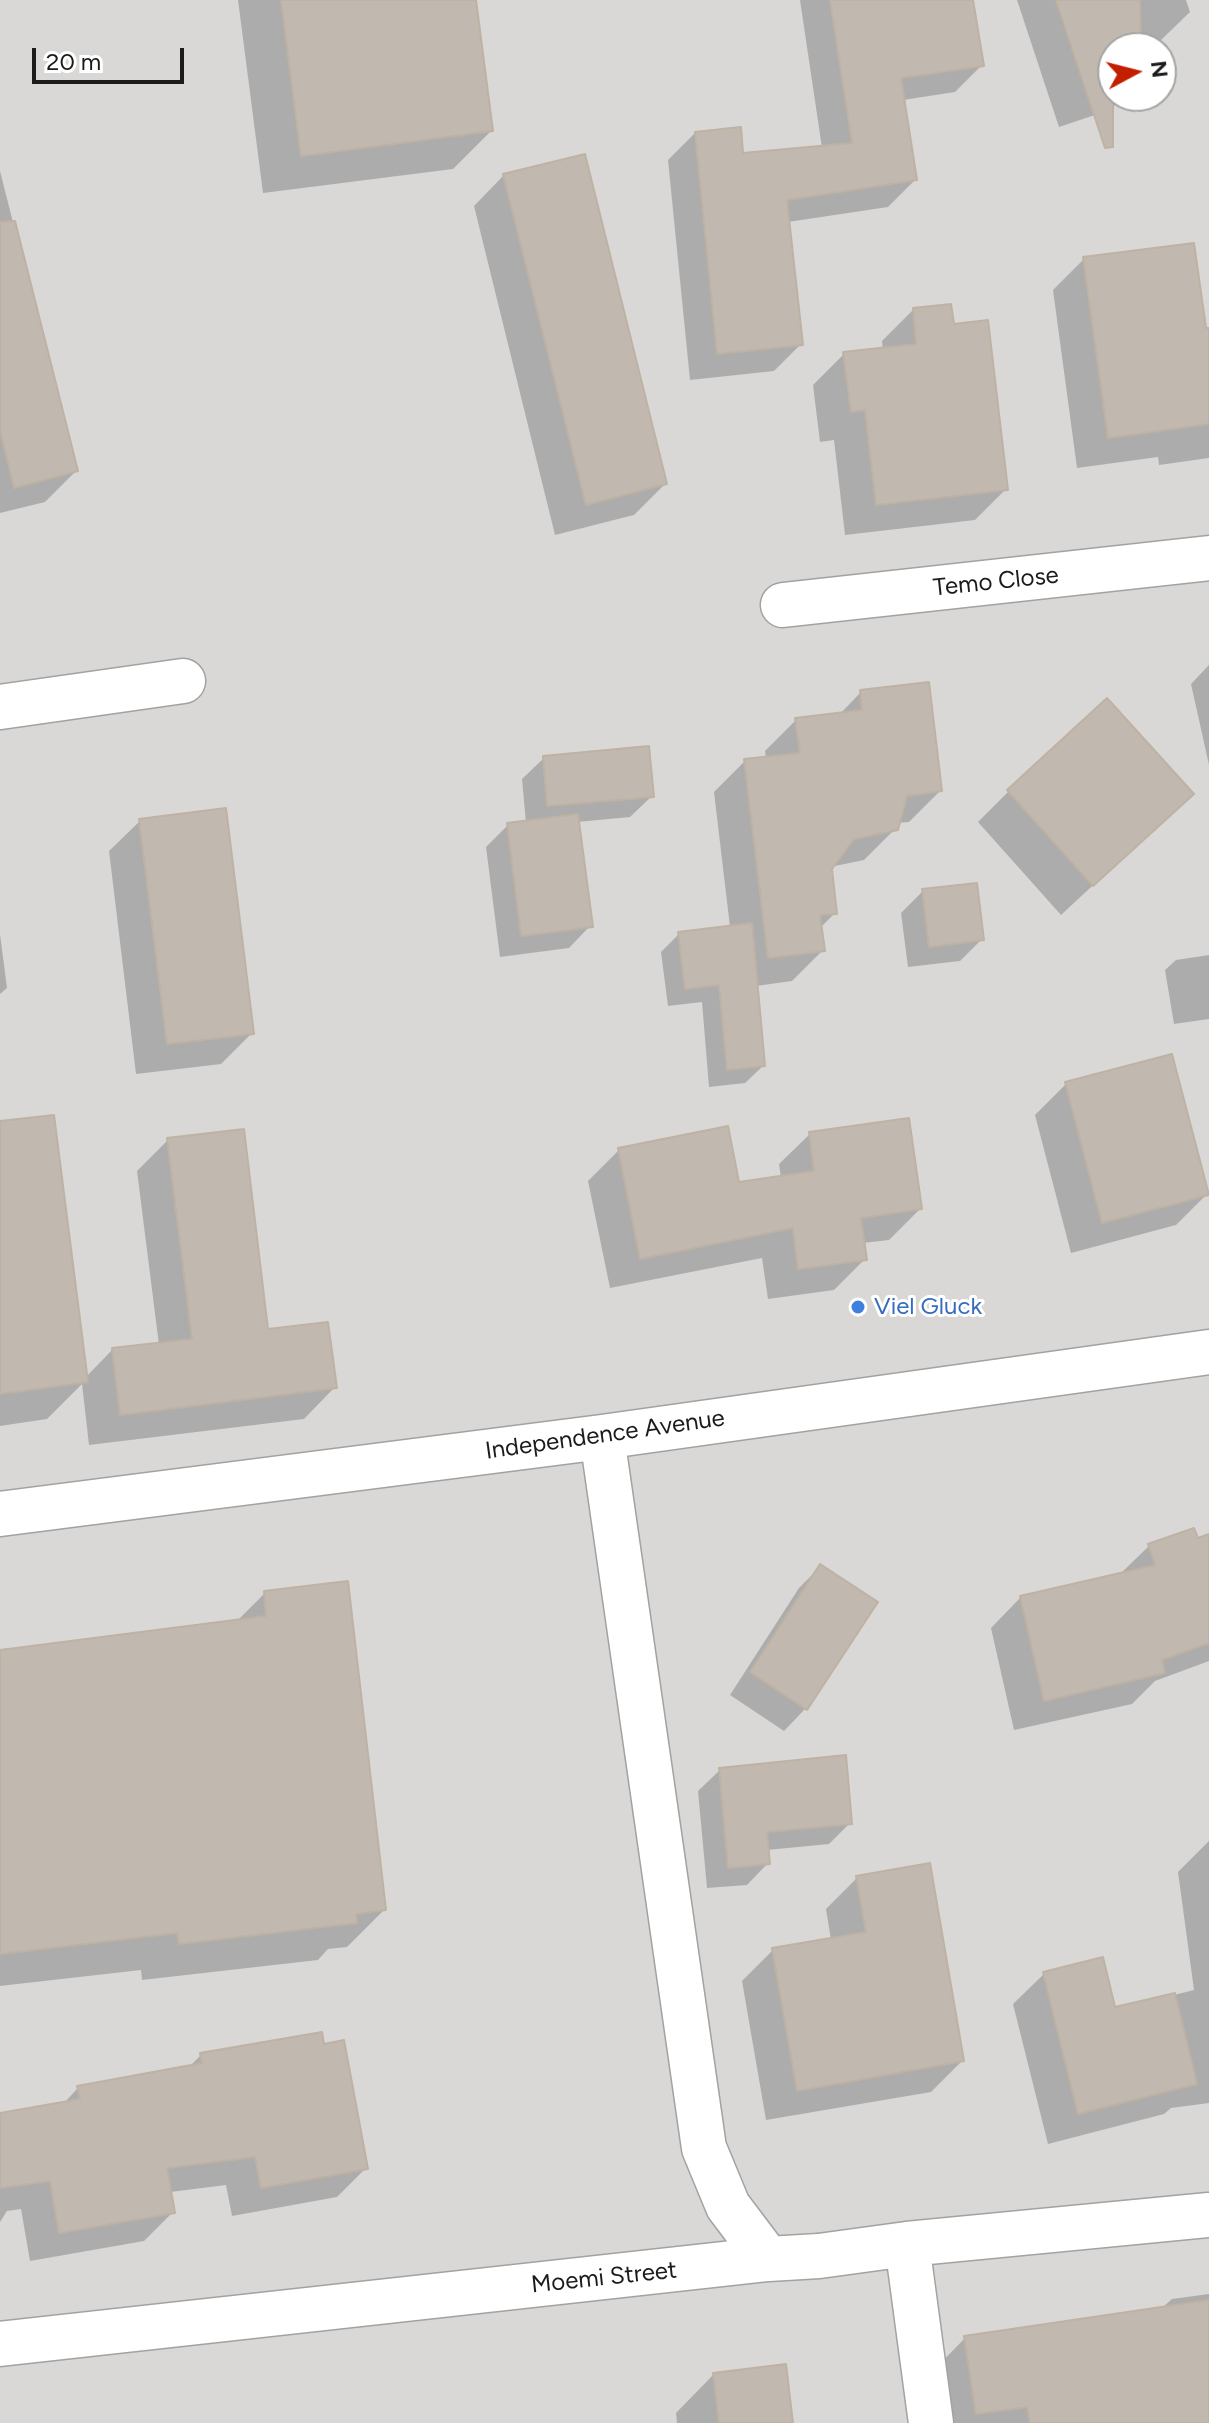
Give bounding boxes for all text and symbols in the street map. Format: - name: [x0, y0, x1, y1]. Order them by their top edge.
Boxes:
- scale bar: [36, 32, 188, 82]
- north arrow: [1097, 32, 1177, 112]
- text: 20 m: [46, 47, 101, 76]
- text: N: [1145, 59, 1174, 79]
- street label: Temo Close: [932, 561, 1060, 603]
- place label: Viel Gluck: [874, 1293, 982, 1321]
- marker: Viel Gluck: [849, 1298, 867, 1316]
- street label: Independence Avenue: [483, 1404, 727, 1466]
- street label: Moemi Street: [530, 2256, 678, 2300]

